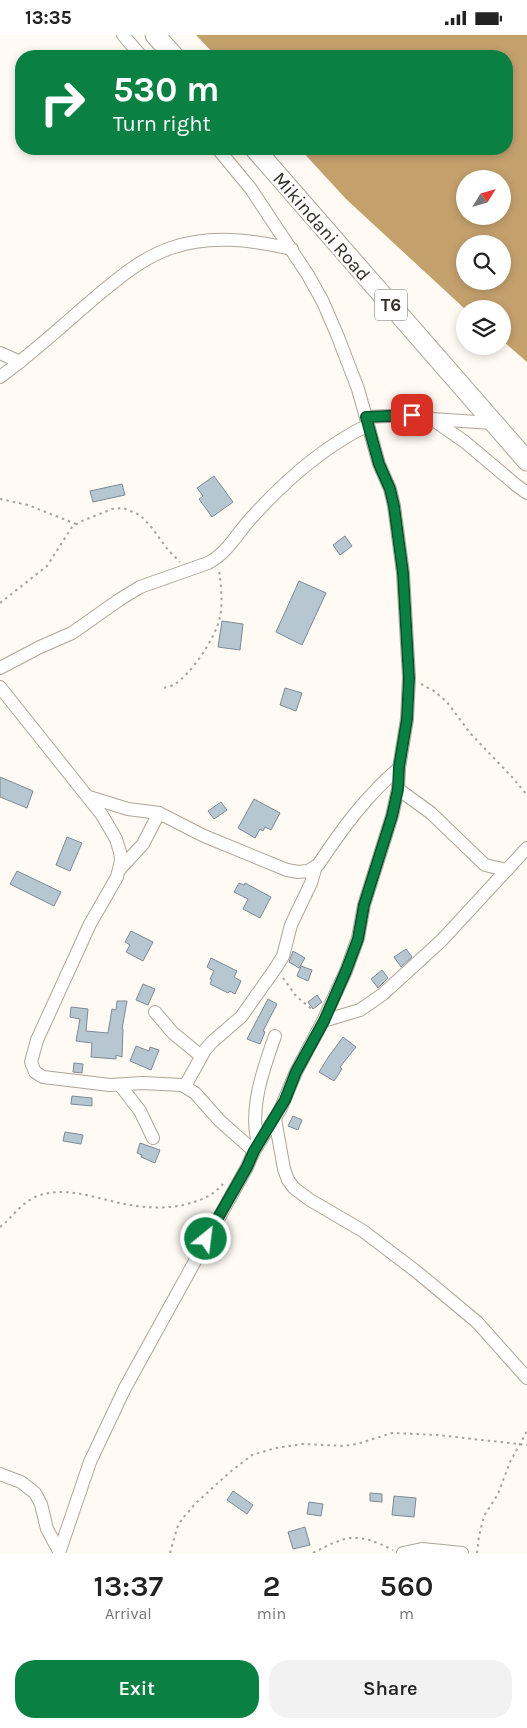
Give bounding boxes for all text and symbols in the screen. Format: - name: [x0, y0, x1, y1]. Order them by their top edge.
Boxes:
- text: 13:35: [25, 7, 72, 29]
- text: 530 m: [113, 69, 219, 110]
- icon: right: [30, 70, 95, 135]
- text: Turn right: [113, 111, 211, 137]
- street label: Mikindani Road: [268, 168, 374, 285]
- north arrow: [456, 170, 511, 225]
- map controls: [456, 170, 511, 355]
- button: search: [456, 235, 511, 290]
- road number: T6: [375, 289, 407, 321]
- button: layers: [456, 300, 511, 355]
- pin: [391, 394, 433, 436]
- icon: arrive: [398, 401, 426, 429]
- position arrow: [179, 1212, 231, 1264]
- text: 13:37: [93, 1568, 163, 1604]
- text: 2: [262, 1568, 280, 1604]
- text: 560: [380, 1568, 433, 1604]
- text: Arrival: [105, 1604, 152, 1623]
- text: min: [257, 1604, 286, 1623]
- text: m: [399, 1604, 414, 1623]
- button: Exit: [15, 1660, 259, 1718]
- button: Share: [269, 1660, 512, 1718]

